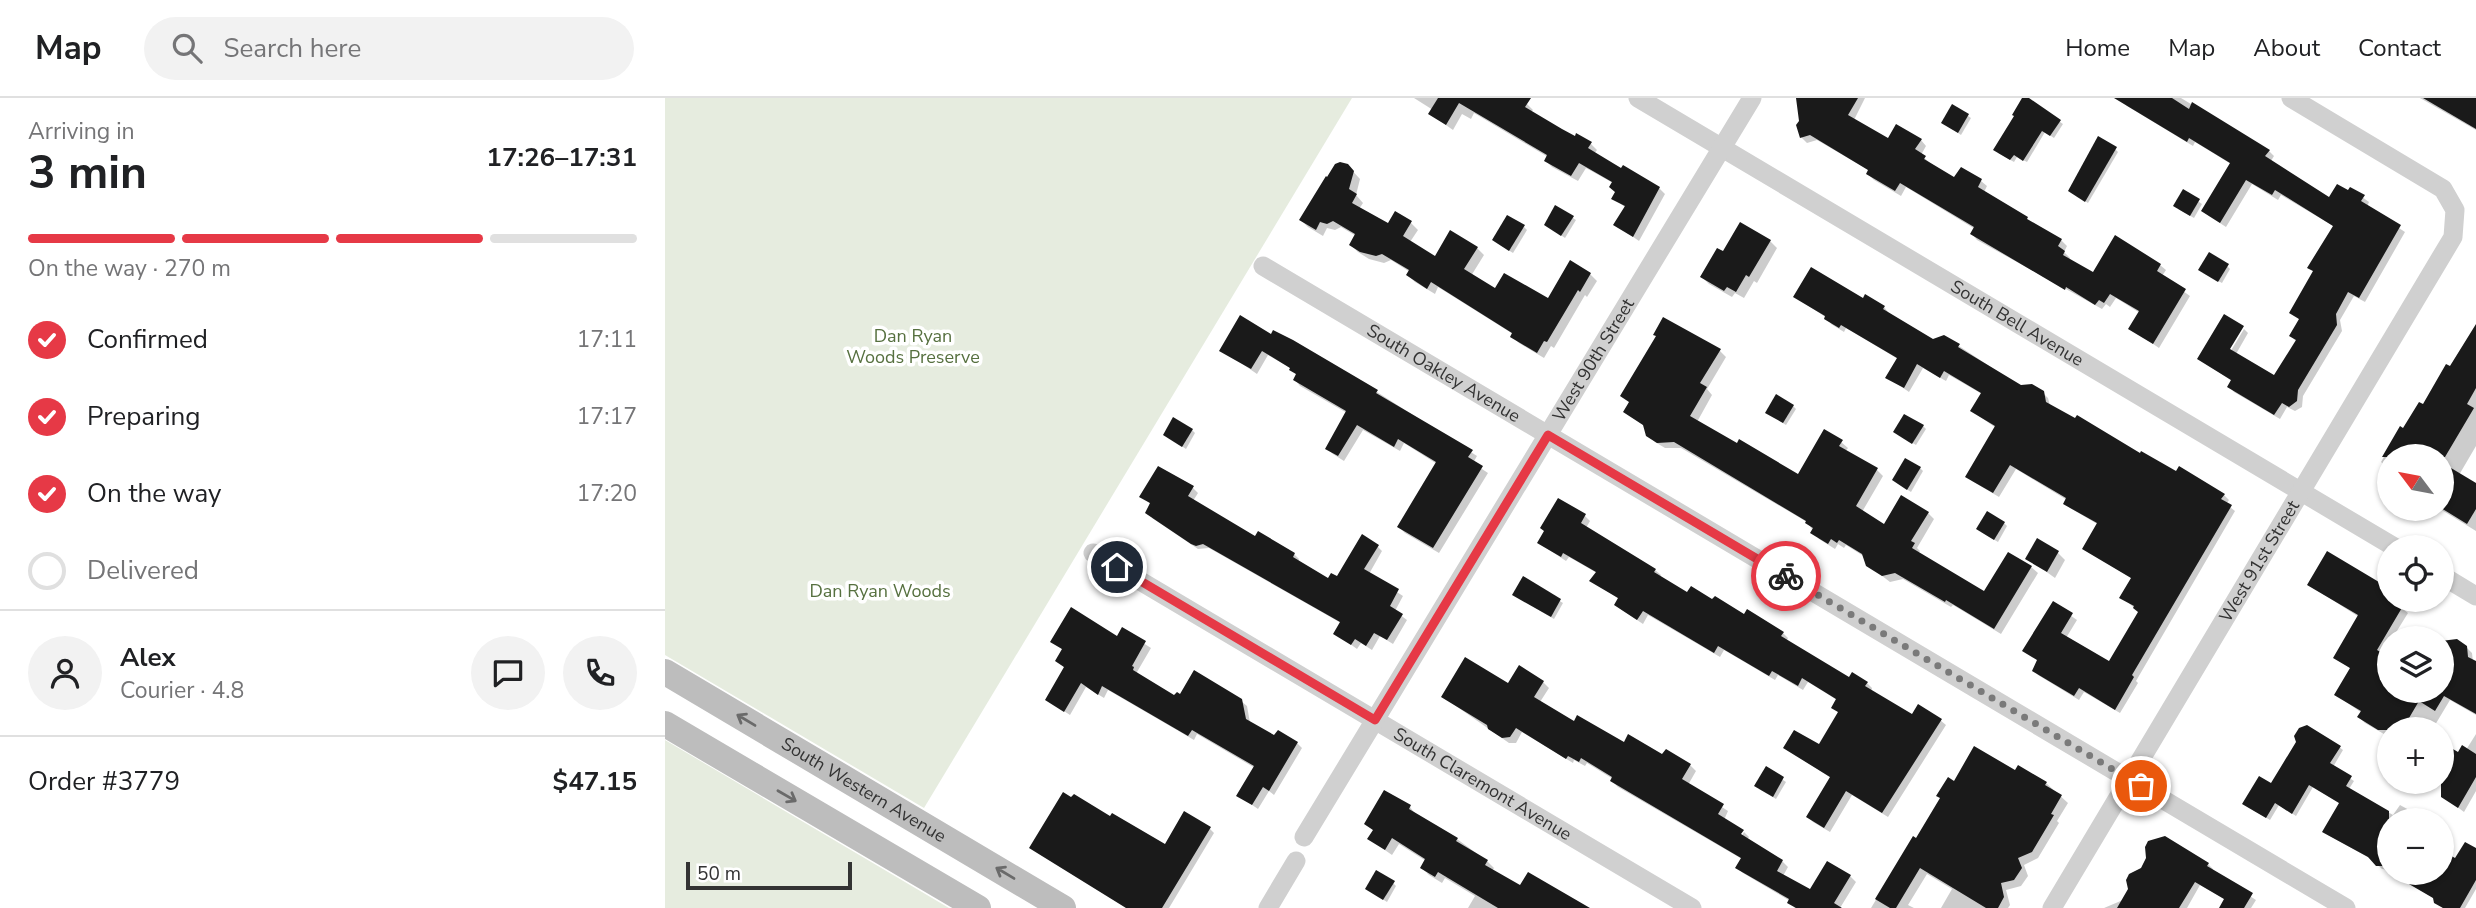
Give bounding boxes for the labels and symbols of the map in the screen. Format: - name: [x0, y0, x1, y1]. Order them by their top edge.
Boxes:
- street label: South Bell Avenue: [1946, 274, 2088, 372]
- street label: West 90th Street: [1547, 293, 1640, 426]
- street label: South Oakley Avenue: [1362, 318, 1525, 428]
- park label: Dan Ryan Woods Preserve: [846, 324, 980, 369]
- north arrow: [2377, 444, 2453, 522]
- street label: West 91st Street: [2213, 495, 2305, 627]
- pin: [1087, 537, 1147, 597]
- courier: [1751, 541, 1821, 611]
- park label: Dan Ryan Woods: [809, 579, 951, 603]
- one-way arrow: [736, 712, 756, 726]
- street label: South Claremont Avenue: [1389, 722, 1576, 846]
- street label: South Western Avenue: [777, 732, 951, 848]
- pin: [2111, 756, 2171, 816]
- one-way arrow: [777, 789, 797, 803]
- scale bar: [686, 859, 852, 891]
- one-way arrow: [995, 866, 1015, 880]

